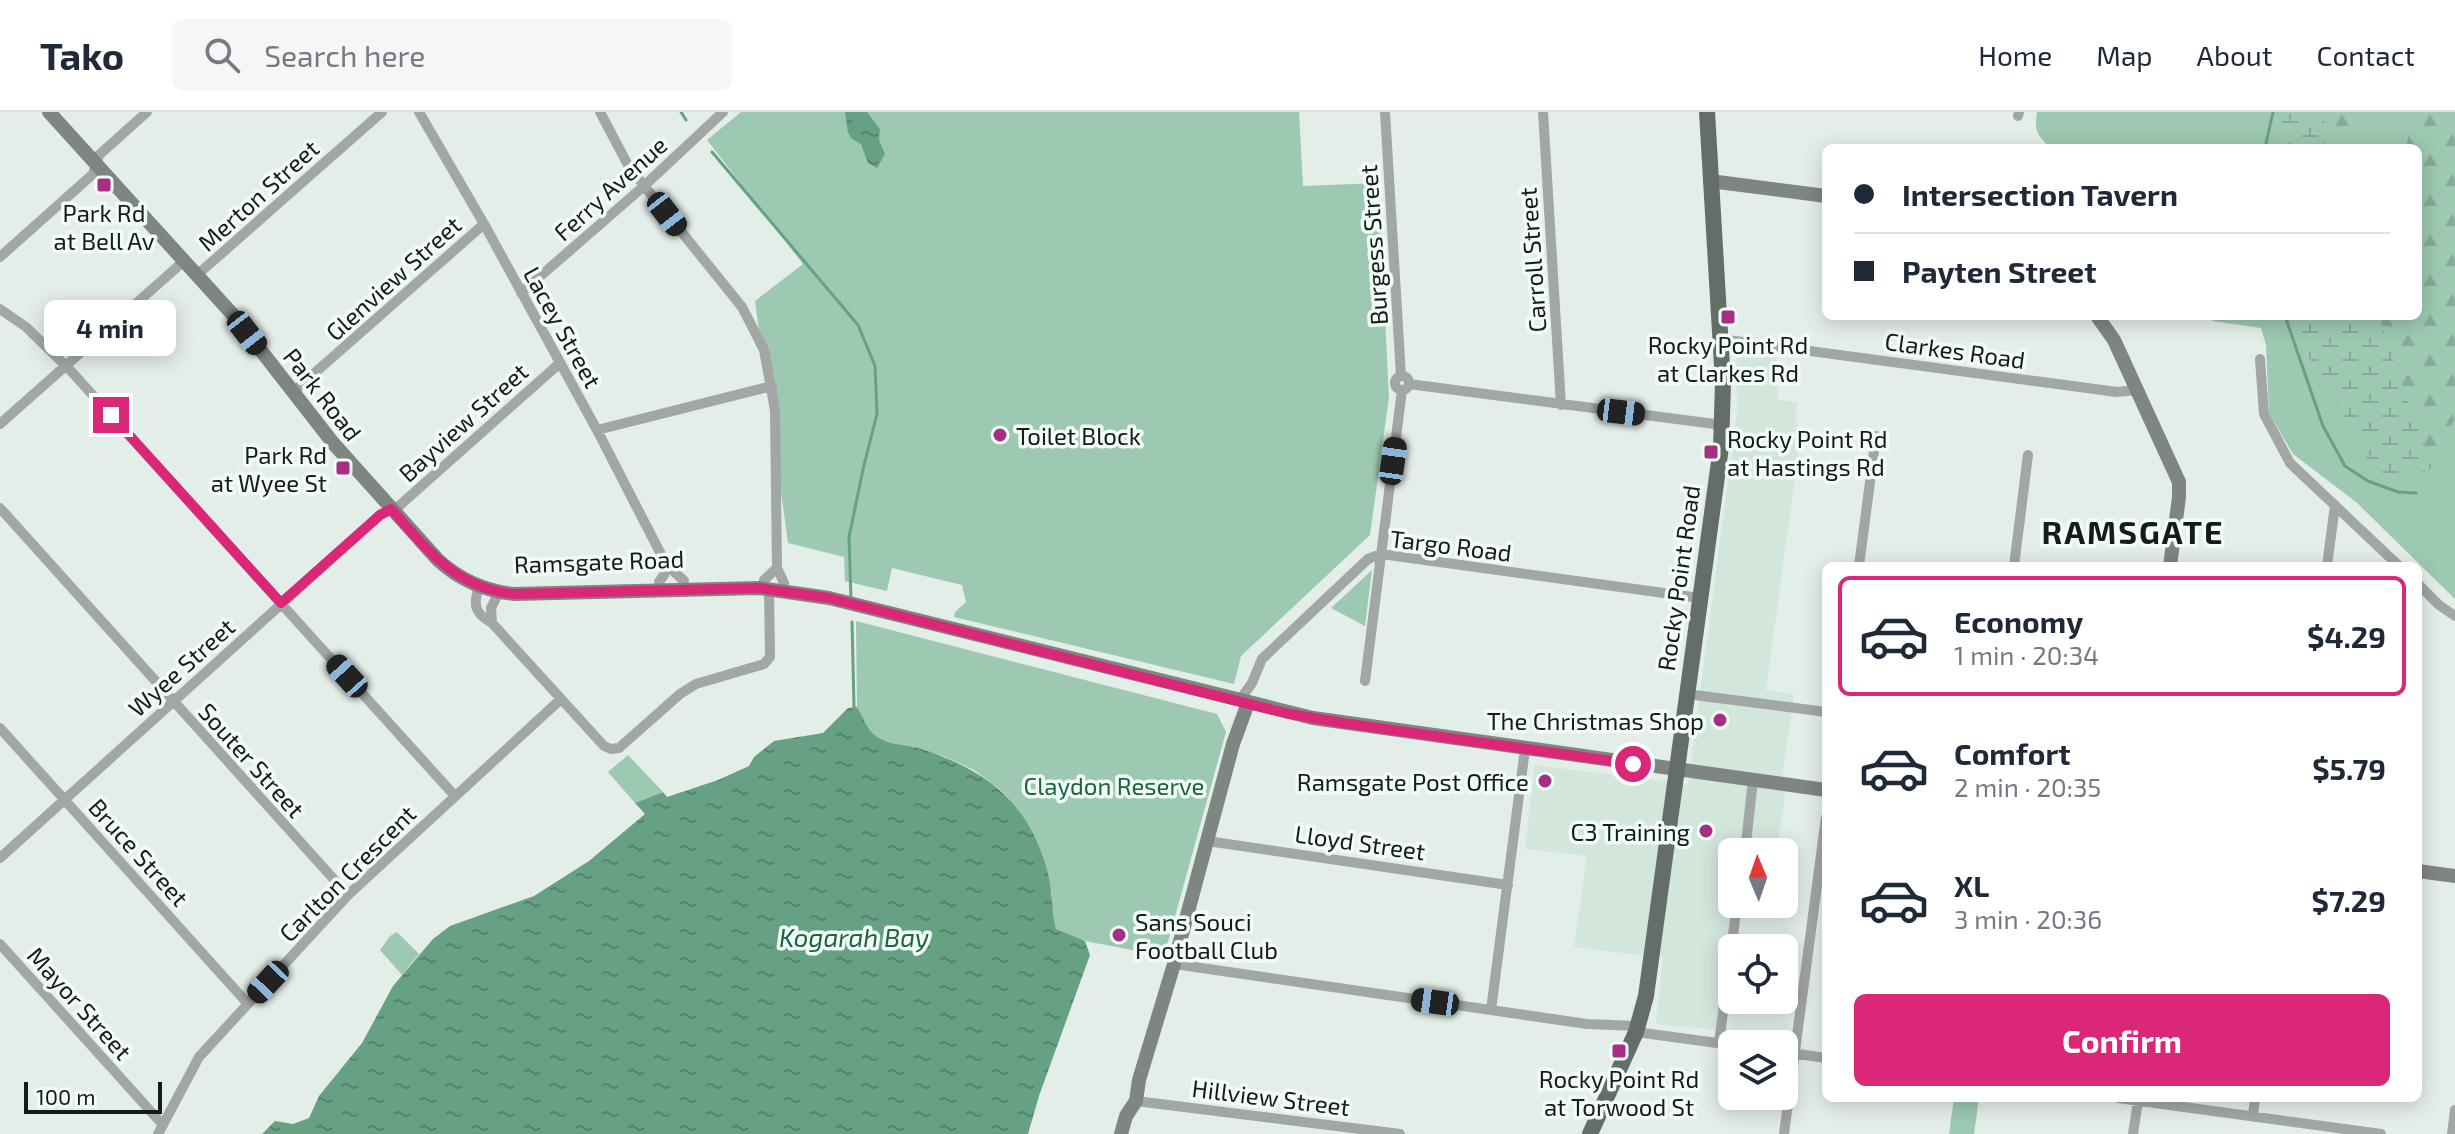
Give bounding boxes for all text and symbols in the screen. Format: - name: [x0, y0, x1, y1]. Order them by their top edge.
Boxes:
- search box: [172, 19, 732, 91]
- text: Tako: [40, 32, 124, 78]
- icon: search: [200, 33, 244, 77]
- text: Search here: [264, 37, 425, 73]
- text: Home: [1978, 38, 2052, 72]
- text: Map: [2096, 38, 2153, 72]
- text: About: [2197, 38, 2272, 72]
- text: Contact: [2316, 38, 2415, 72]
- street label: Ferry Avenue: [548, 130, 672, 246]
- street label: Merton Street: [192, 133, 324, 257]
- street label: Burgess Street: [1353, 164, 1393, 326]
- marker: Park Rd at Bell Av: [95, 176, 113, 194]
- text: Intersection Tavern: [1902, 176, 2178, 212]
- street label: Carroll Street: [1512, 187, 1552, 333]
- car: [643, 188, 691, 240]
- place label: Park Rd at Bell Av: [53, 198, 155, 255]
- street label: Glenview Street: [319, 210, 467, 346]
- text: Payten Street: [1902, 253, 2097, 289]
- street label: Lacey Street: [518, 261, 608, 393]
- callout: 4 min: [45, 299, 177, 355]
- car: [223, 307, 271, 359]
- marker: Rocky Point Rd at Clarkes Rd: [1719, 308, 1737, 326]
- text: 4 min: [76, 312, 144, 343]
- street label: Clarkes Road: [1883, 326, 2027, 374]
- place label: Rocky Point Rd at Clarkes Rd: [1648, 330, 1808, 387]
- street label: Park Road: [278, 342, 368, 446]
- street label: Bayview Street: [392, 356, 534, 488]
- route end: [93, 397, 129, 433]
- car: [1596, 397, 1646, 427]
- place label: Toilet Block: [1016, 421, 1141, 450]
- place label: Rocky Point Rd at Hastings Rd: [1727, 424, 1887, 481]
- marker: Toilet Block: [991, 426, 1009, 444]
- car: [1378, 436, 1408, 486]
- place label: Park Rd at Wyee St: [211, 440, 327, 497]
- marker: Rocky Point Rd at Hastings Rd: [1702, 443, 1720, 461]
- marker: Park Rd at Wyee St: [334, 459, 352, 477]
- street label: Rocky Point Road: [1651, 483, 1705, 673]
- district label: RAMSGATE: [2041, 512, 2225, 550]
- street label: Targo Road: [1389, 523, 1513, 567]
- street label: Ramsgate Road: [513, 544, 685, 578]
- icon: car: [1858, 600, 1930, 672]
- text: Economy: [1954, 603, 2083, 639]
- street label: Wyee Street: [122, 612, 240, 722]
- text: $4.29: [2307, 618, 2386, 654]
- text: 1 min · 20:34: [1954, 639, 2099, 670]
- car: [322, 650, 372, 702]
- street label: Souter Street: [193, 697, 311, 823]
- place label: The Christmas Shop: [1487, 706, 1704, 735]
- marker: The Christmas Shop: [1711, 711, 1729, 729]
- icon: car: [1858, 732, 1930, 804]
- text: Comfort: [1954, 735, 2071, 771]
- route start: [1615, 746, 1651, 782]
- text: $5.79: [2312, 750, 2386, 786]
- place label: Ramsgate Post Office: [1297, 767, 1529, 796]
- park label: Claydon Reserve: [1023, 771, 1205, 800]
- text: 2 min · 20:35: [1954, 771, 2101, 802]
- marker: Ramsgate Post Office: [1536, 772, 1554, 790]
- street label: Bruce Street: [83, 792, 195, 912]
- street label: Carlton Crescent: [273, 799, 421, 947]
- place label: C3 Training: [1570, 817, 1690, 846]
- street label: Lloyd Street: [1293, 819, 1427, 865]
- marker: C3 Training: [1697, 822, 1715, 840]
- north arrow: [1718, 838, 1798, 918]
- map controls: [1718, 838, 1798, 1110]
- icon: car: [1858, 864, 1930, 936]
- text: XL: [1954, 867, 1989, 903]
- text: $7.29: [2312, 882, 2386, 918]
- text: 3 min · 20:36: [1954, 903, 2102, 934]
- place label: Sans Souci Football Club: [1135, 907, 1278, 964]
- water label: Kogarah Bay: [779, 921, 929, 953]
- marker: Sans Souci Football Club: [1110, 926, 1128, 944]
- button: locate: [1718, 934, 1798, 1014]
- street label: Mayor Street: [22, 941, 138, 1065]
- car: [243, 956, 293, 1008]
- car: [1410, 987, 1460, 1017]
- button: Confirm: [1854, 994, 2390, 1086]
- button: layers: [1718, 1030, 1798, 1110]
- marker: Rocky Point Rd at Torwood St: [1610, 1042, 1628, 1060]
- place label: Rocky Point Rd at Torwood St: [1539, 1064, 1699, 1121]
- street label: Hillview Street: [1191, 1073, 1351, 1121]
- scale bar: [24, 1078, 162, 1114]
- text: 100 m: [36, 1083, 95, 1109]

